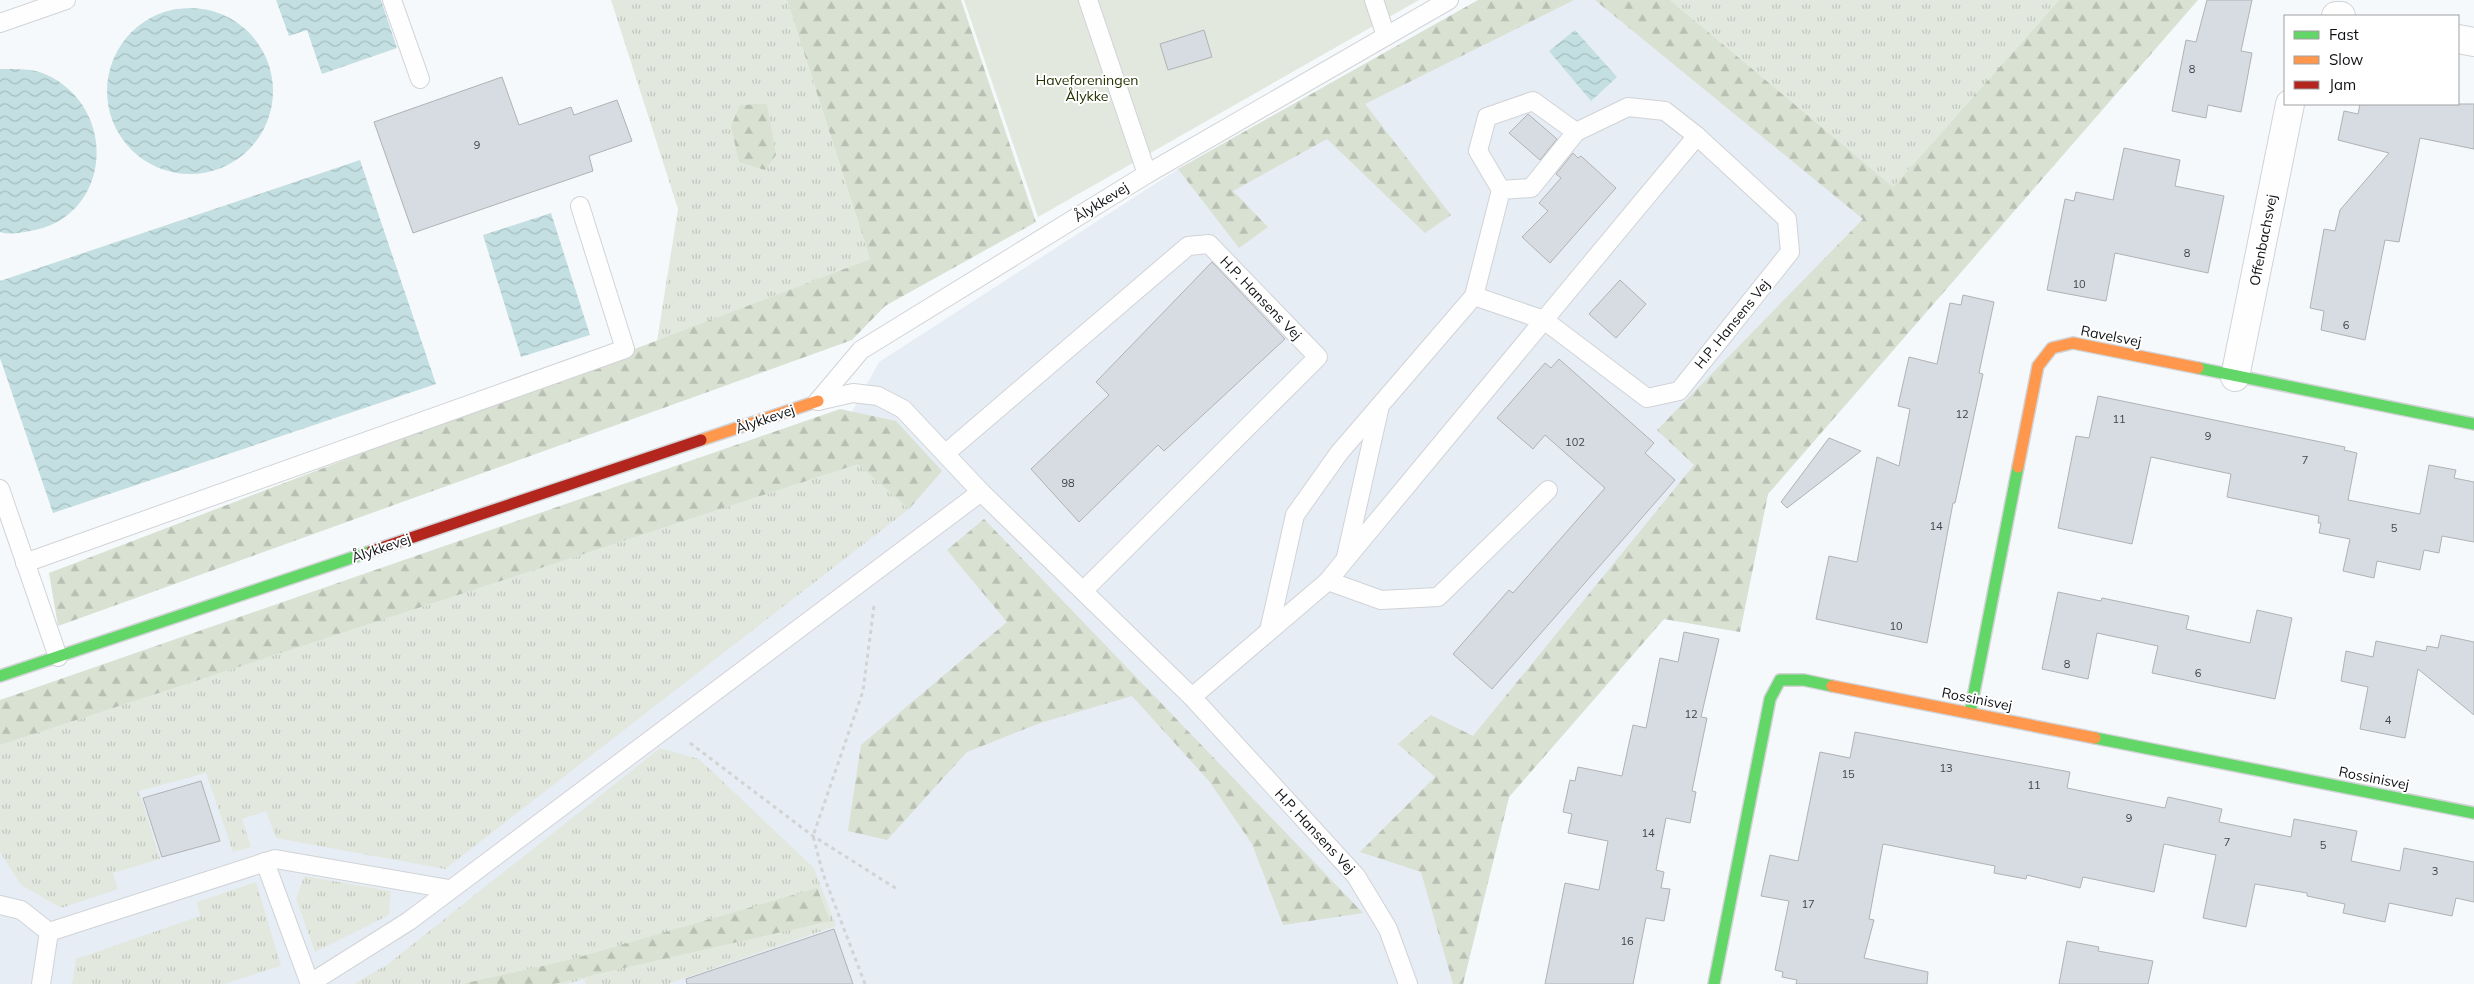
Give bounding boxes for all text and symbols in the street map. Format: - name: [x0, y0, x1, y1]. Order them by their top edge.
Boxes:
- legend: [2284, 15, 2459, 105]
- text: Fast: [2329, 25, 2359, 44]
- text: Slow: [2329, 50, 2363, 69]
- house number: 8: [2189, 62, 2196, 76]
- park label: Haveforeningen Ålykke: [1035, 71, 1139, 105]
- text: Jam: [2329, 75, 2356, 94]
- house number: 9: [474, 138, 480, 152]
- street label: Ålykkevej: [1070, 178, 1132, 226]
- street label: Offenbachsvej: [2245, 193, 2281, 287]
- house number: 8: [2184, 246, 2191, 260]
- street label: H.P. Hansens Vej: [1216, 252, 1306, 344]
- street label: H.P. Hansens Vej: [1690, 276, 1774, 372]
- house number: 10: [2072, 277, 2086, 291]
- house number: 6: [2343, 318, 2350, 332]
- street label: Ravelsvej: [2079, 321, 2143, 351]
- street label: Ålykkevej: [733, 401, 797, 437]
- house number: 12: [1955, 407, 1969, 421]
- house number: 11: [2112, 412, 2126, 426]
- house number: 9: [2205, 429, 2211, 443]
- house number: 102: [1565, 435, 1585, 449]
- house number: 7: [2302, 453, 2308, 467]
- house number: 98: [1061, 476, 1075, 490]
- house number: 14: [1929, 519, 1943, 533]
- house number: 5: [2391, 521, 2398, 535]
- street label: Ålykkevej: [349, 530, 413, 566]
- house number: 10: [1889, 619, 1903, 633]
- house number: 8: [2064, 657, 2071, 671]
- house number: 6: [2195, 666, 2202, 680]
- street label: Rossinisvej: [1940, 683, 2014, 715]
- house number: 12: [1684, 707, 1698, 721]
- house number: 4: [2385, 713, 2392, 727]
- house number: 13: [1939, 761, 1953, 775]
- street label: Rossinisvej: [2337, 762, 2411, 794]
- house number: 15: [1841, 767, 1855, 781]
- house number: 11: [2027, 778, 2041, 792]
- street label: H.P. Hansens Vej: [1271, 785, 1359, 877]
- house number: 9: [2126, 811, 2132, 825]
- house number: 14: [1641, 826, 1655, 840]
- house number: 7: [2224, 835, 2230, 849]
- house number: 5: [2320, 838, 2327, 852]
- house number: 3: [2432, 864, 2438, 878]
- house number: 17: [1801, 897, 1815, 911]
- house number: 16: [1620, 934, 1634, 948]

